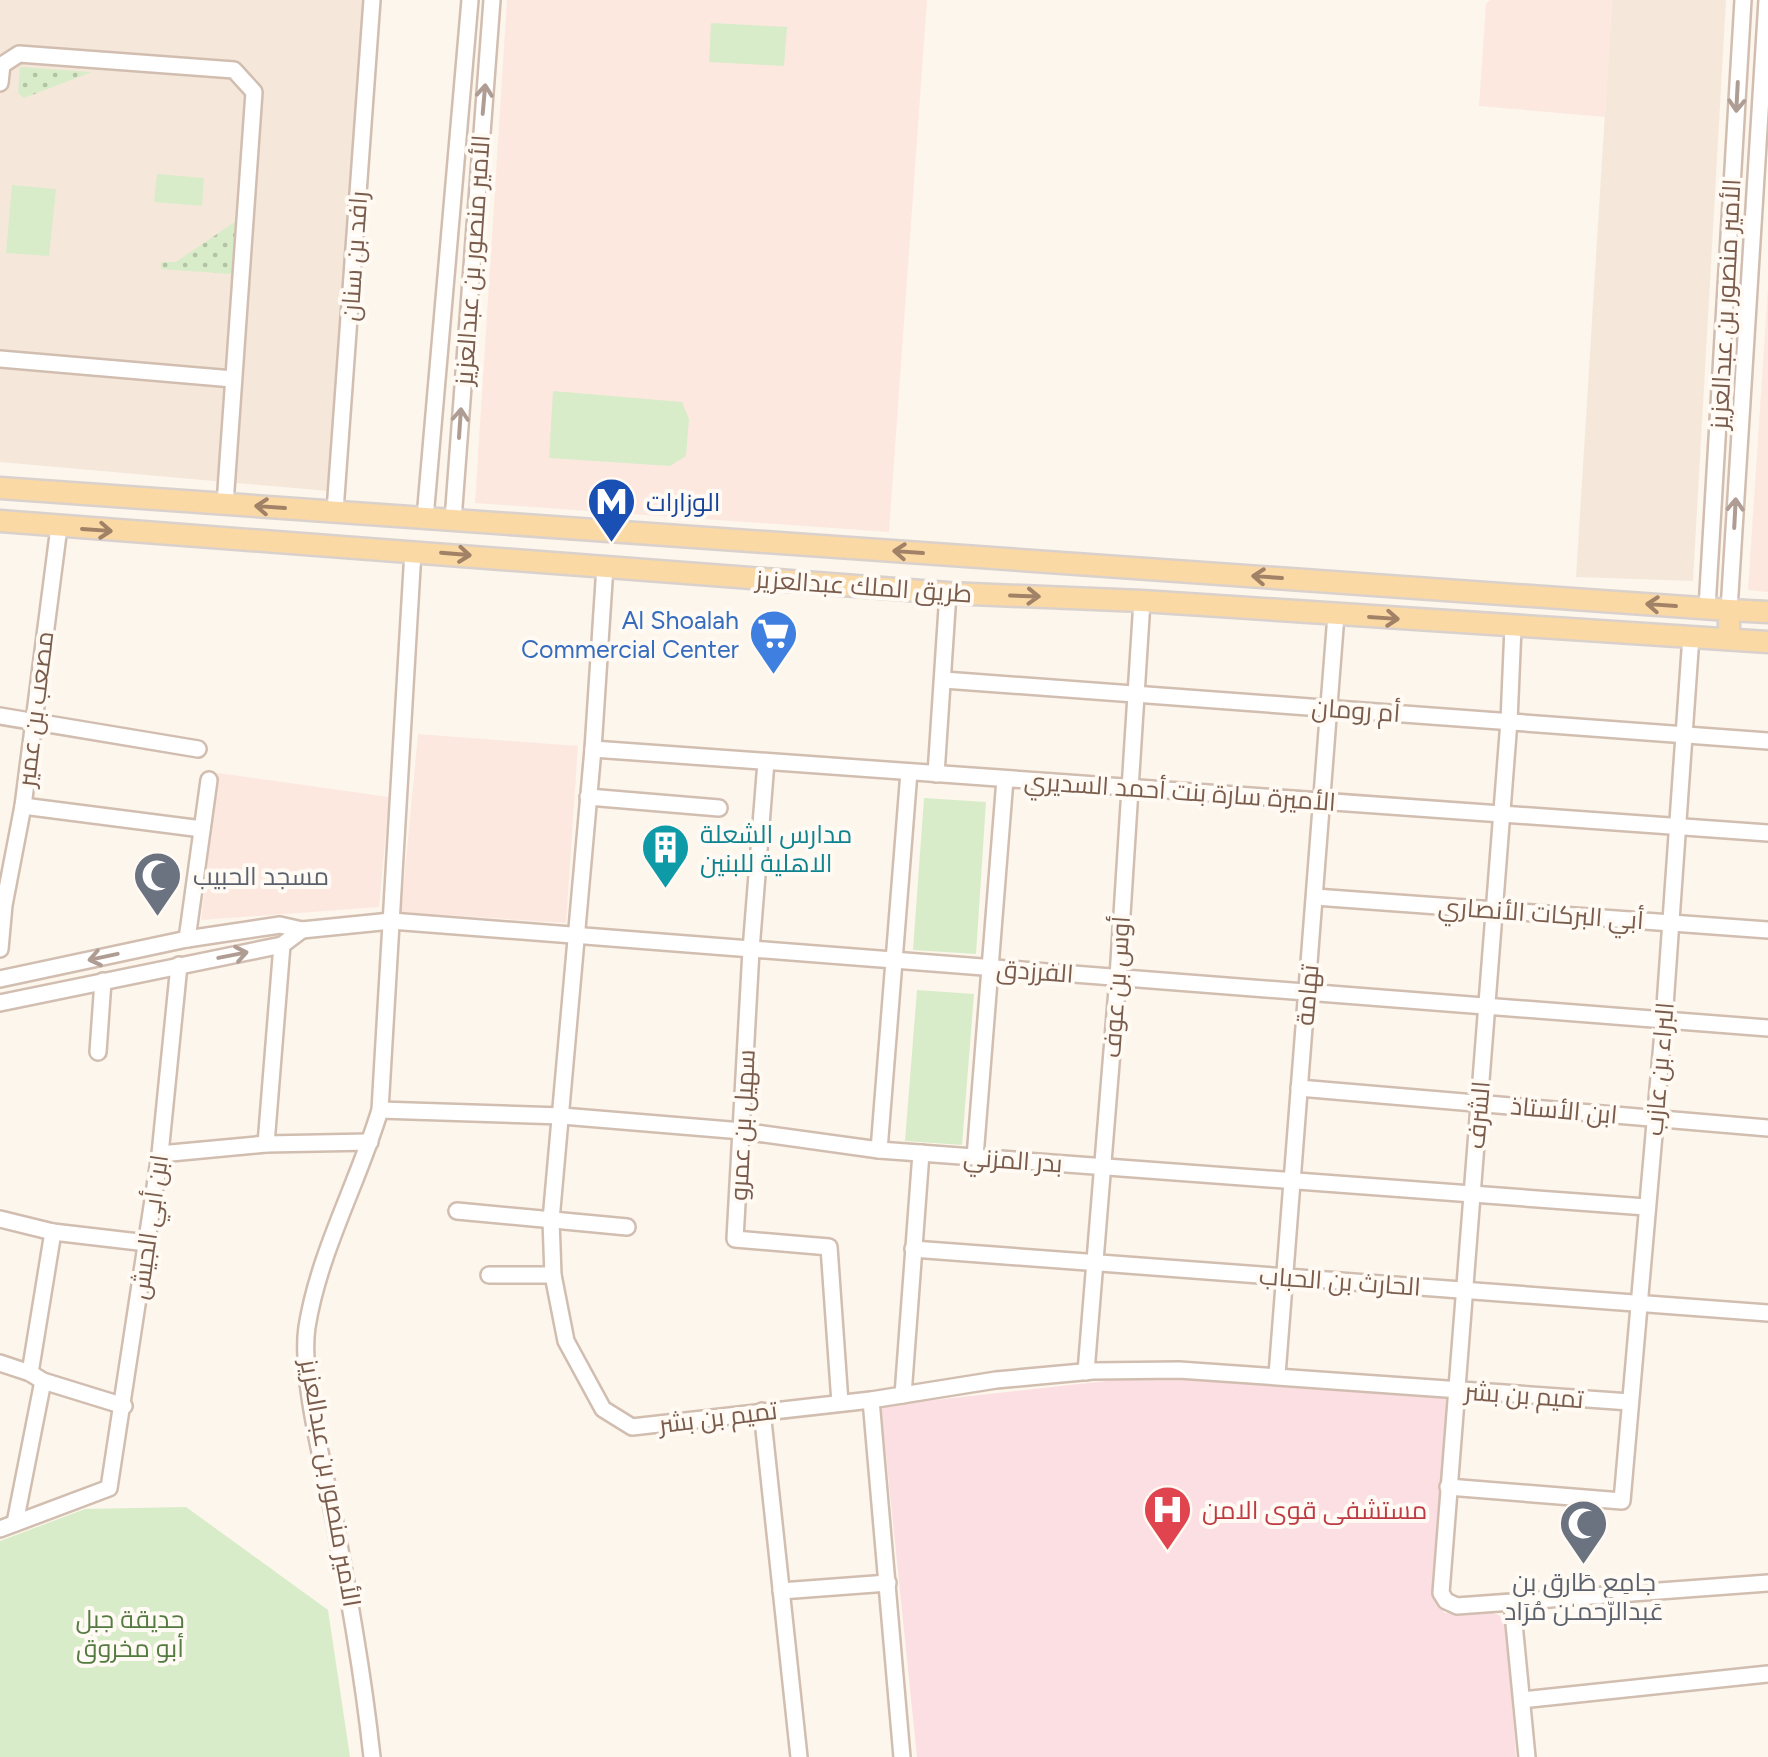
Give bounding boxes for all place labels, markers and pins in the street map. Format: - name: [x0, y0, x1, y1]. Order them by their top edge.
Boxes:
- metro station icon: الوزارات: [585, 476, 637, 544]
- place label: الوزارات: [646, 487, 720, 517]
- place label: Al Shoalah Commercial Center: [521, 605, 740, 664]
- supermarket icon: Al Shoalah Commercial Center: [748, 608, 800, 676]
- place label: مدارس الشعلة الاهلية للبنين: [700, 819, 852, 878]
- building icon: مدارس الشعلة الاهلية للبنين: [639, 822, 691, 890]
- mosque icon: مسجد الحبيب: [132, 850, 184, 918]
- place label: مسجد الحبيب: [193, 861, 329, 891]
- hospital icon: مستشفى قوى الامن: [1141, 1484, 1193, 1552]
- place label: مستشفى قوى الامن: [1202, 1495, 1427, 1525]
- mosque icon: جامِع طَارق بن عَبدالرّحمـٰن مُرَاد: [1558, 1498, 1610, 1566]
- place label: جامِع طَارق بن عَبدالرّحمـٰن مُرَاد: [1504, 1567, 1664, 1626]

